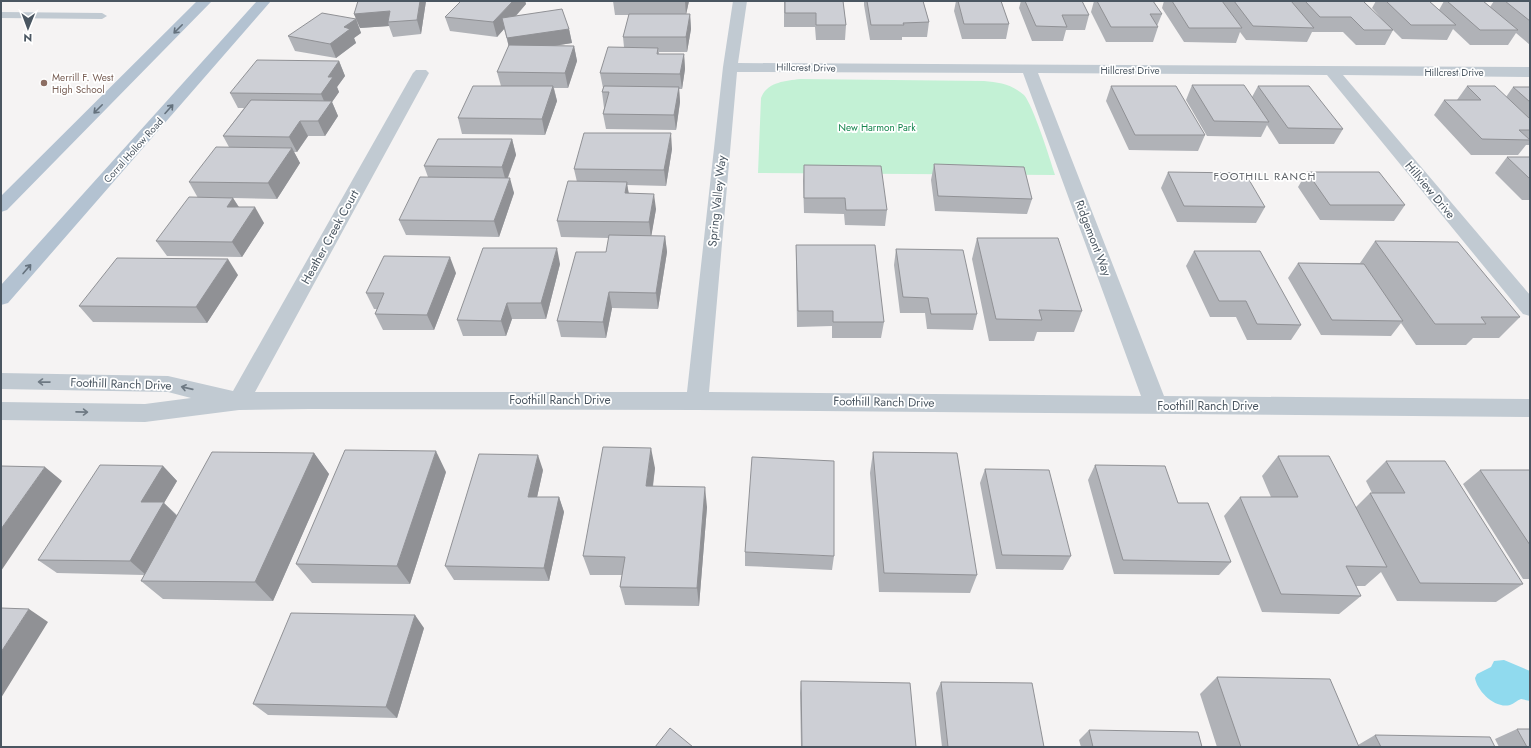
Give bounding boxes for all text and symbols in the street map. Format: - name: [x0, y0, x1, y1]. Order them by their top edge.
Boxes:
- north arrow: [8, 8, 48, 48]
- one-way arrow: [173, 24, 182, 34]
- text: N: [23, 30, 32, 46]
- street label: Hillcrest Drive: [776, 59, 836, 76]
- street label: Hillcrest Drive: [1100, 63, 1160, 78]
- street label: Hillcrest Drive: [1424, 65, 1484, 80]
- place label: Merrill F. West High School: [52, 70, 114, 97]
- marker: Merrill F. West High School: [39, 78, 49, 88]
- one-way arrow: [164, 103, 173, 114]
- one-way arrow: [93, 104, 103, 114]
- street label: Corral Hollow Road: [100, 114, 167, 186]
- park label: New Harmon Park: [838, 120, 916, 135]
- street label: Spring Valley Way: [703, 154, 731, 248]
- street label: Hillview Drive: [1401, 157, 1459, 223]
- district label: FOOTHILL RANCH: [1214, 168, 1316, 184]
- street label: Heather Creek Court: [297, 187, 363, 287]
- street label: Ridgemont Way: [1070, 197, 1116, 279]
- one-way arrow: [22, 264, 31, 274]
- street label: Foothill Ranch Drive: [70, 373, 172, 395]
- one-way arrow: [38, 378, 51, 386]
- one-way arrow: [181, 384, 194, 392]
- street label: Foothill Ranch Drive: [509, 391, 611, 409]
- street label: Foothill Ranch Drive: [833, 392, 935, 412]
- street label: Foothill Ranch Drive: [1157, 397, 1259, 415]
- one-way arrow: [75, 408, 88, 416]

